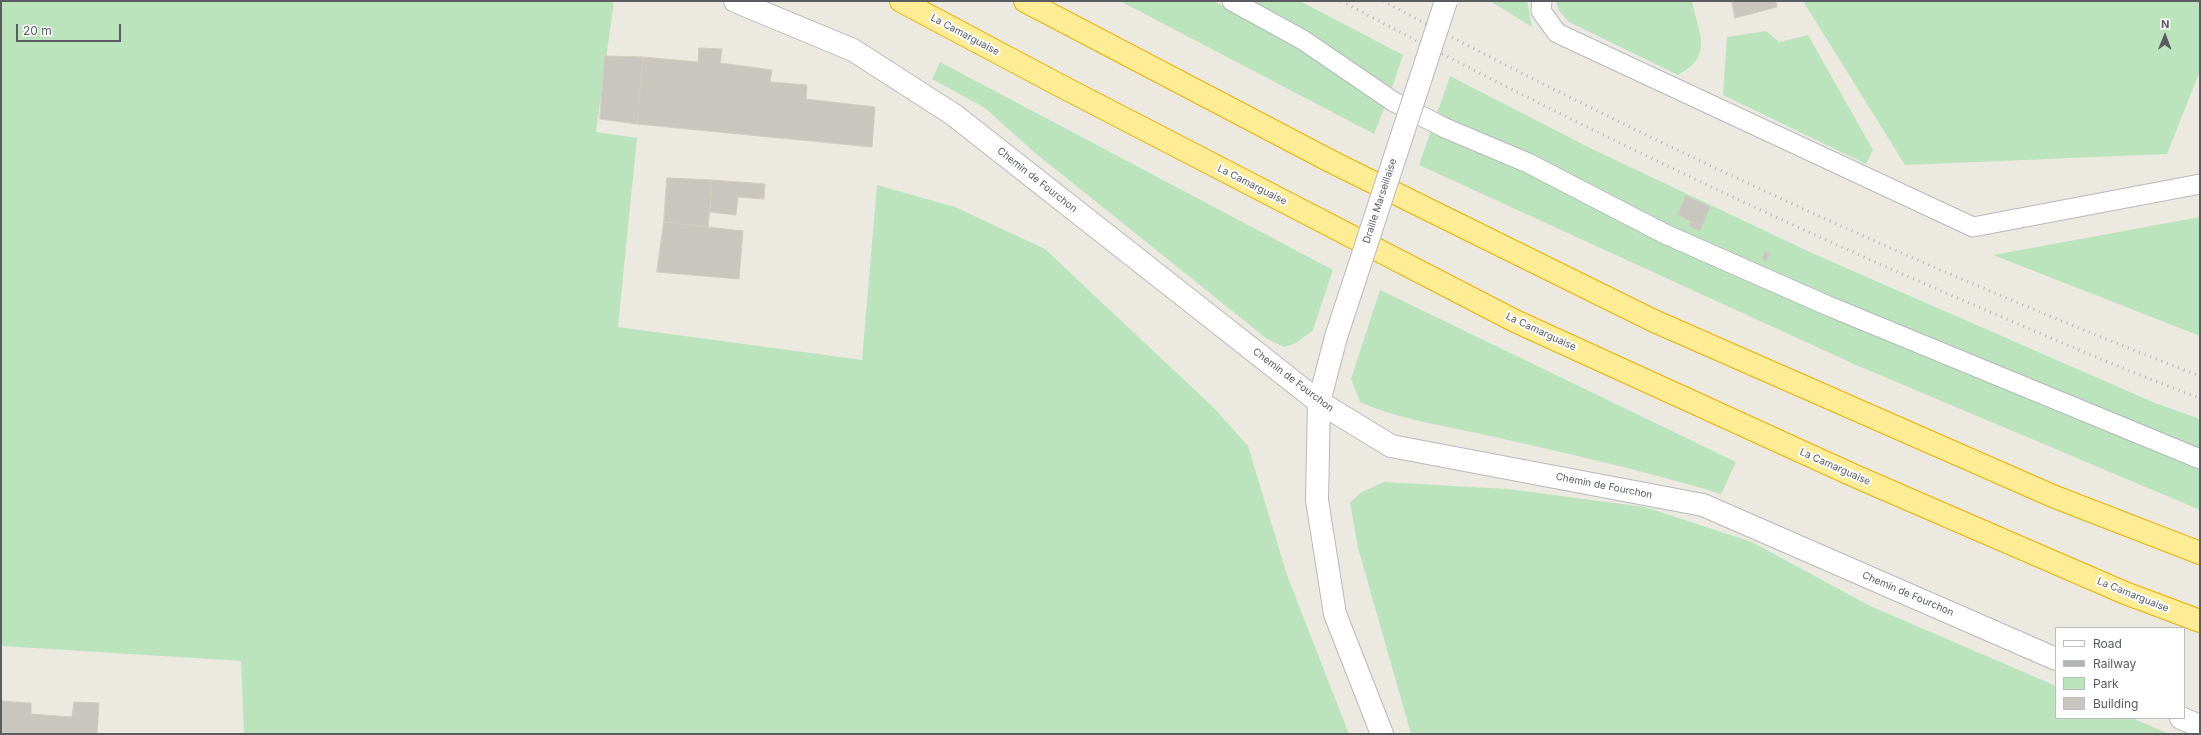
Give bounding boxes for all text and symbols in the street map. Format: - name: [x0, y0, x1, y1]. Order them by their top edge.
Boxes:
- street label: La Camarguaise: [929, 12, 1001, 58]
- scale bar: [18, 16, 123, 42]
- north arrow: [2145, 16, 2185, 56]
- text: N: [2161, 17, 2170, 31]
- text: 20 m: [23, 23, 52, 38]
- street label: Chemin de Fourchon: [995, 145, 1079, 215]
- street label: Draille Marseillaise: [1361, 157, 1399, 245]
- street label: La Camarguaise: [1215, 162, 1289, 208]
- street label: La Camarguaise: [1504, 310, 1578, 354]
- street label: Chemin de Fourchon: [1250, 346, 1336, 414]
- street label: La Camarguaise: [1798, 446, 1872, 488]
- street label: Chemin de Fourchon: [1555, 471, 1653, 501]
- street label: Chemin de Fourchon: [1860, 569, 1956, 619]
- street label: La Camarguaise: [2095, 575, 2171, 615]
- legend: [2055, 627, 2185, 719]
- text: Road: [2093, 636, 2122, 651]
- text: Railway: [2093, 656, 2136, 671]
- text: Park: [2093, 676, 2119, 691]
- text: Building: [2093, 696, 2138, 711]

